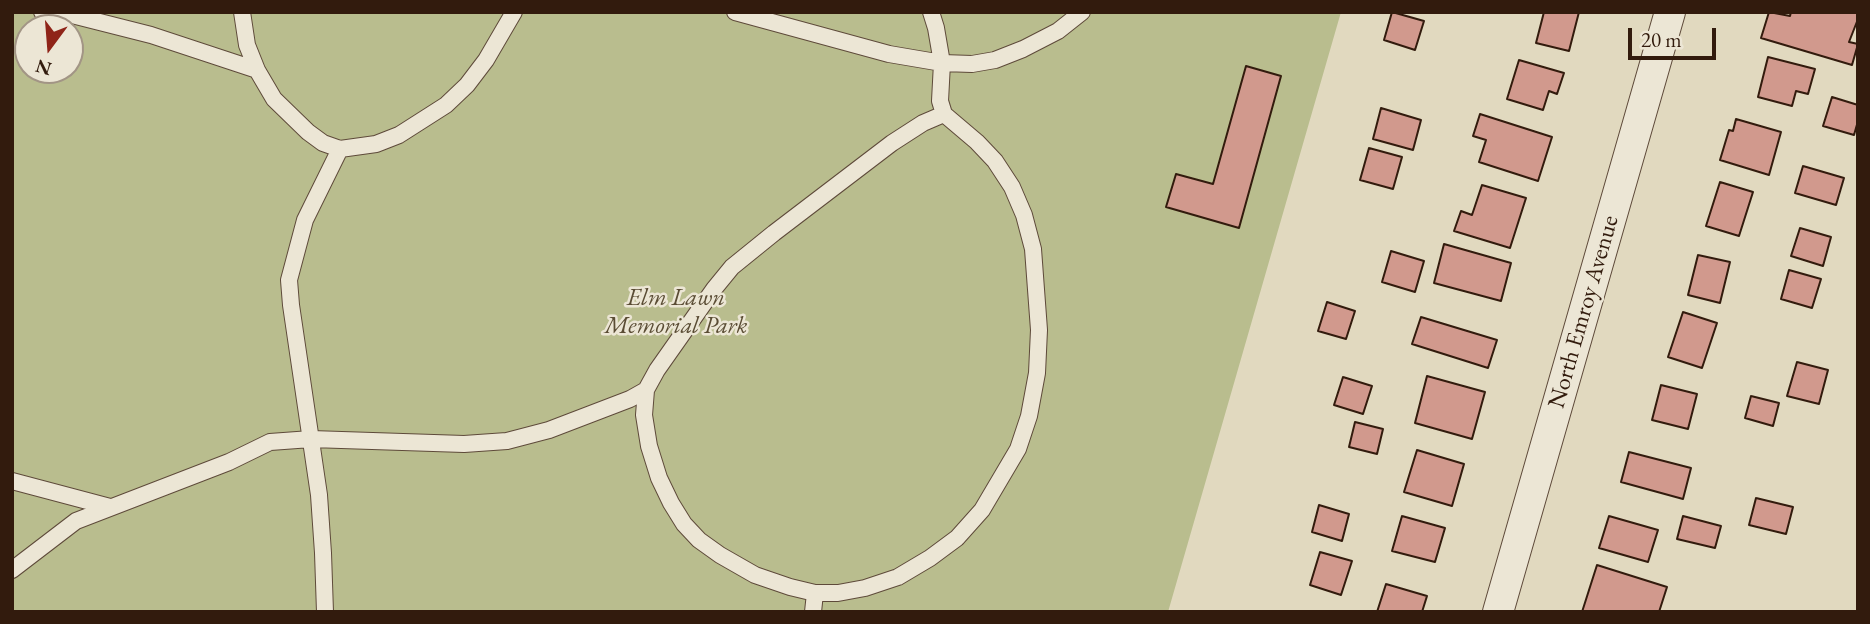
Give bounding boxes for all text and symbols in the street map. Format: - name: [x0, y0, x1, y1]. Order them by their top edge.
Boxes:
- north arrow: [14, 14, 84, 84]
- scale bar: [1632, 14, 1720, 58]
- text: 20 m: [1641, 26, 1682, 53]
- text: N: [33, 54, 54, 82]
- street label: North Emroy Avenue: [1543, 212, 1625, 412]
- park label: Elm Lawn Memorial Park: [605, 284, 747, 340]

